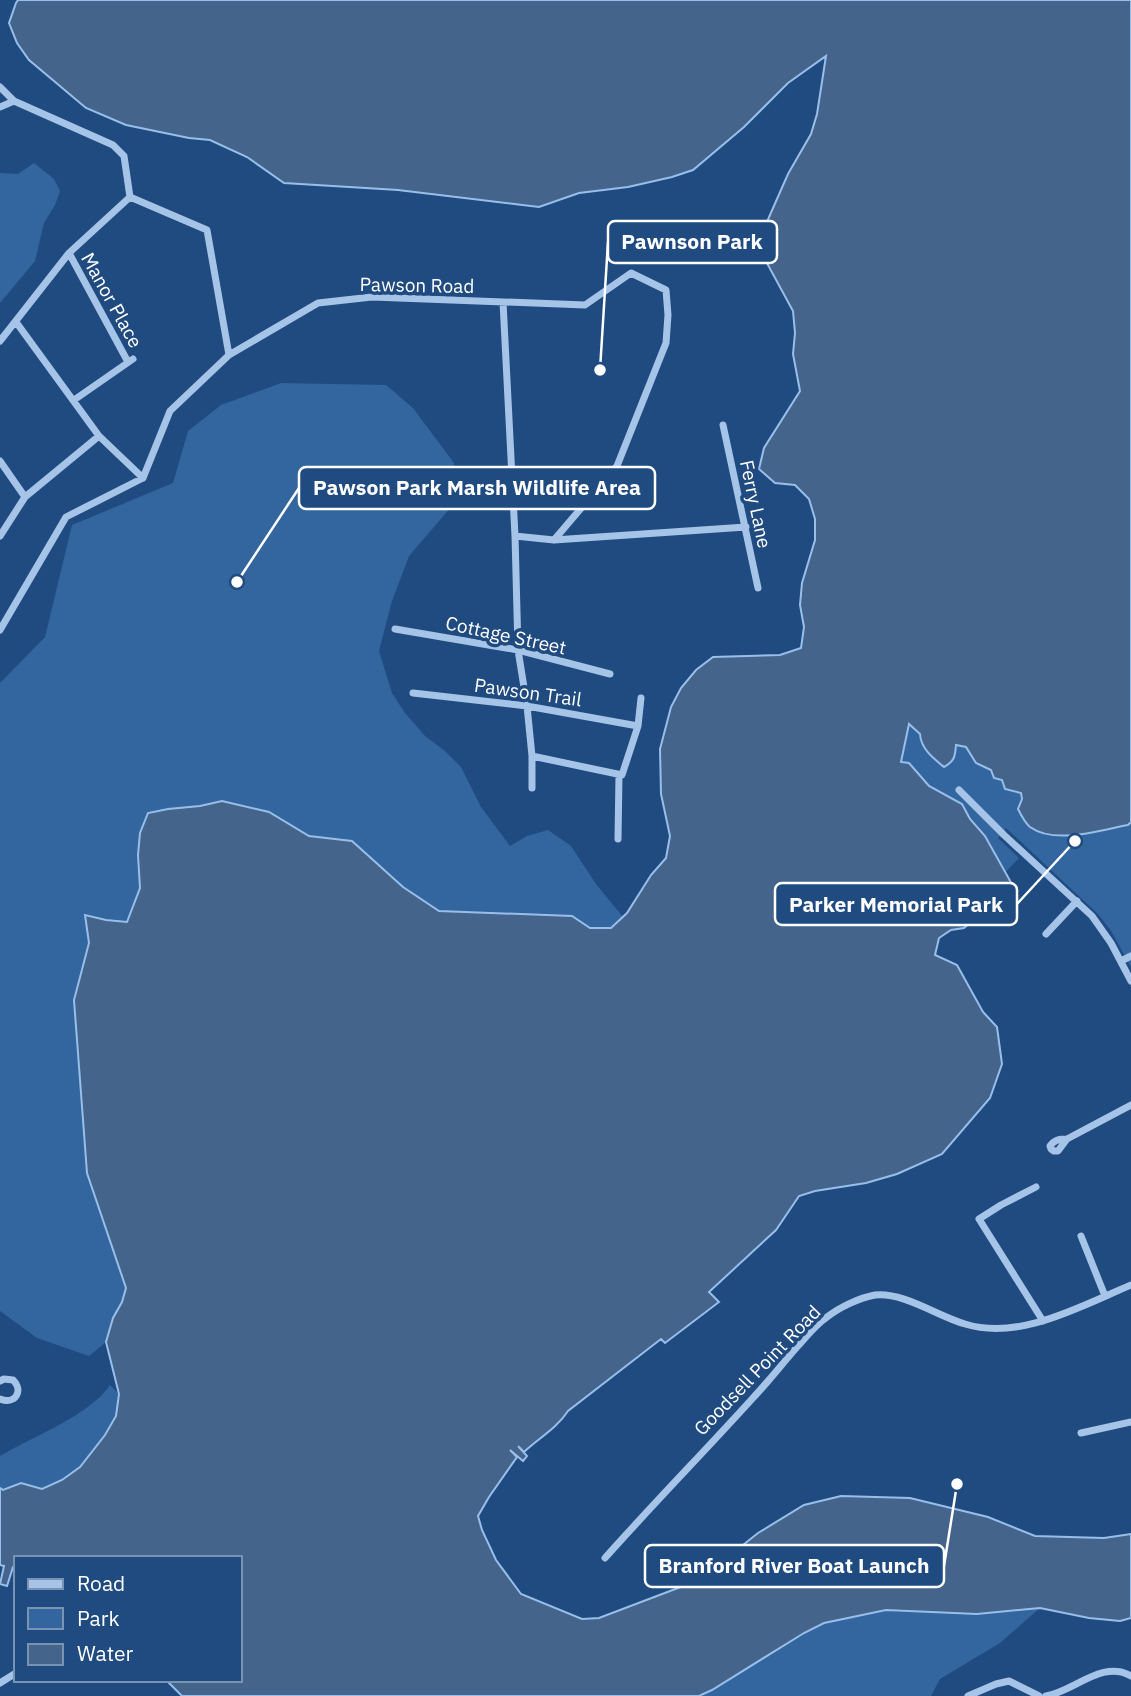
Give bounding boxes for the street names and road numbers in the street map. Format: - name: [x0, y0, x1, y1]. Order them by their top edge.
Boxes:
- street label: Manor Place: [76, 248, 148, 352]
- street label: Pawson Road: [359, 272, 475, 298]
- street label: Ferry Lane: [735, 458, 777, 550]
- street label: Cottage Street: [443, 611, 569, 659]
- street label: Pawson Trail: [473, 673, 583, 711]
- street label: Goodsell Point Road: [689, 1300, 825, 1440]

